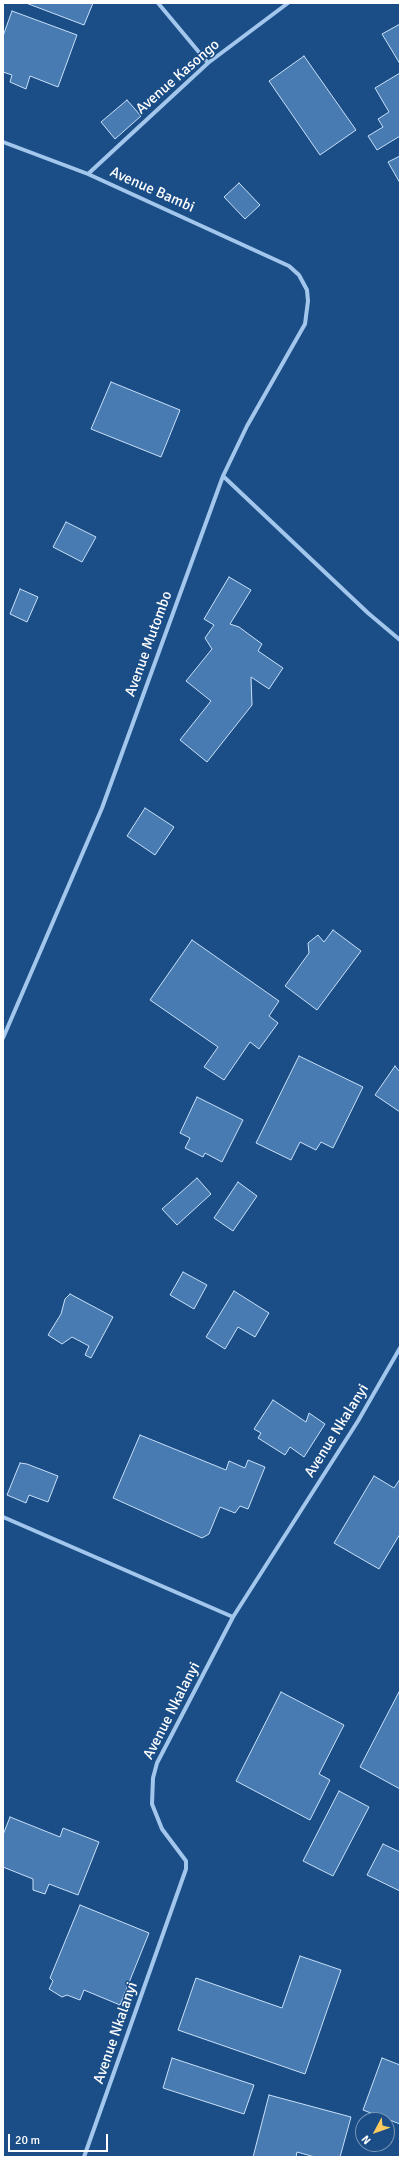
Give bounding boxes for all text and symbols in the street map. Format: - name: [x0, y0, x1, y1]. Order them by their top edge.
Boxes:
- street label: Avenue Kasongo: [132, 36, 224, 118]
- street label: Avenue Bambi: [107, 163, 197, 217]
- street label: Avenue Mutombo: [122, 589, 176, 699]
- street label: Avenue Nkalanyi: [301, 1381, 373, 1481]
- street label: Avenue Nkalanyi: [140, 1659, 204, 1763]
- street label: Avenue Nkalanyi: [90, 1980, 142, 2086]
- north arrow: [355, 2112, 395, 2152]
- scale bar: [10, 2126, 110, 2152]
- text: N: [359, 2132, 374, 2147]
- text: 20 m: [15, 2133, 40, 2148]

